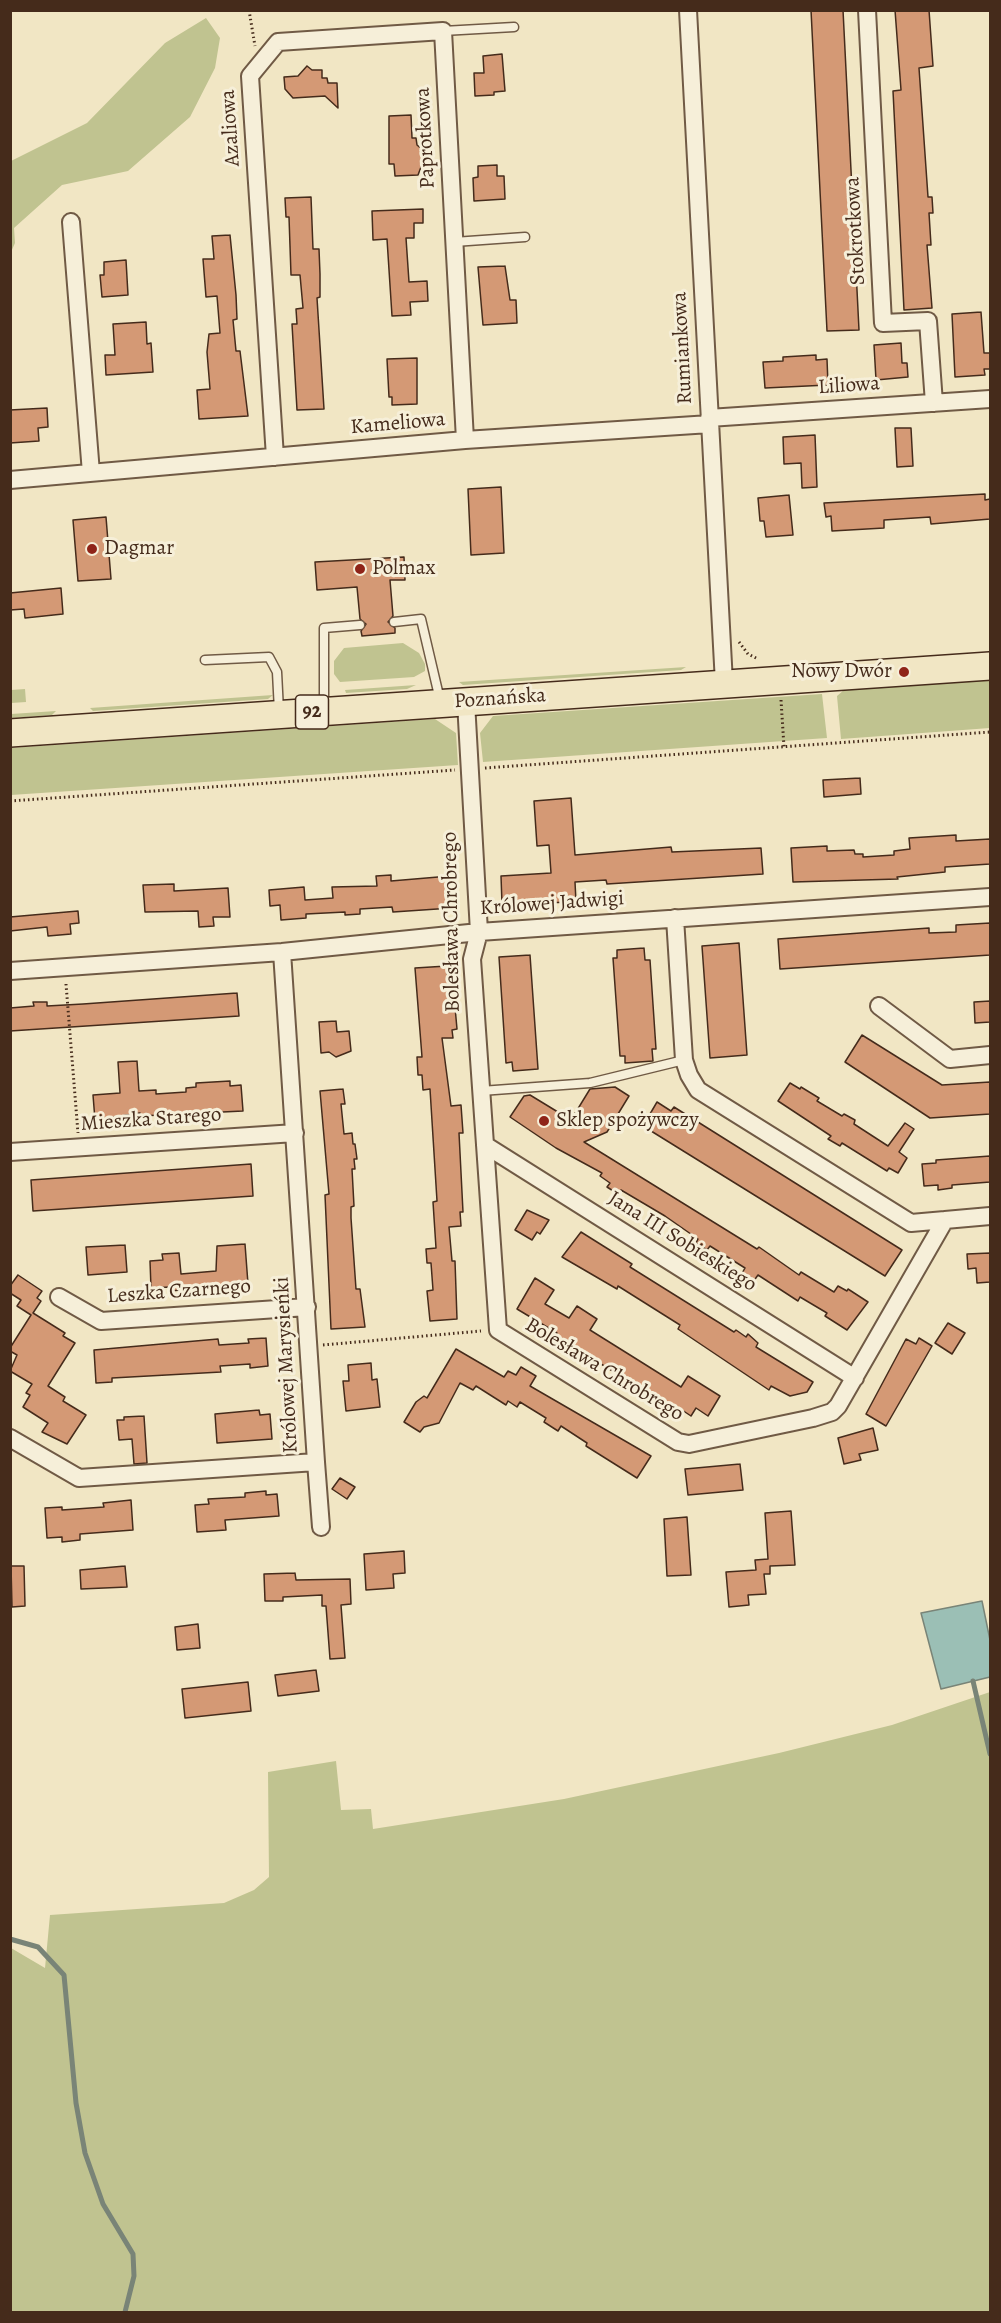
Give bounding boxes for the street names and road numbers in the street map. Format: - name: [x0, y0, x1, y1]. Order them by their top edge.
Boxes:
- street label: Paprotkowa: [411, 87, 441, 189]
- street label: Azaliowa: [216, 89, 246, 167]
- street label: Stokrotkowa: [841, 176, 871, 286]
- street label: Rumiankowa: [667, 291, 699, 405]
- street label: Liliowa: [817, 371, 881, 401]
- street label: Kameliowa: [350, 407, 446, 441]
- street label: Poznańska: [453, 683, 547, 715]
- road number: 92: [296, 695, 328, 729]
- street label: Bolesława Chrobrego: [438, 832, 466, 1012]
- street label: Królowej Jadwigi: [479, 886, 625, 922]
- street label: Mieszka Starego: [80, 1103, 222, 1137]
- street label: Jana III Sobieskiego: [603, 1186, 761, 1298]
- street label: Leszka Czarnego: [106, 1274, 252, 1310]
- street label: Królowej Marysieńki: [270, 1276, 304, 1454]
- street label: Bolesława Chrobrego: [520, 1313, 688, 1427]

